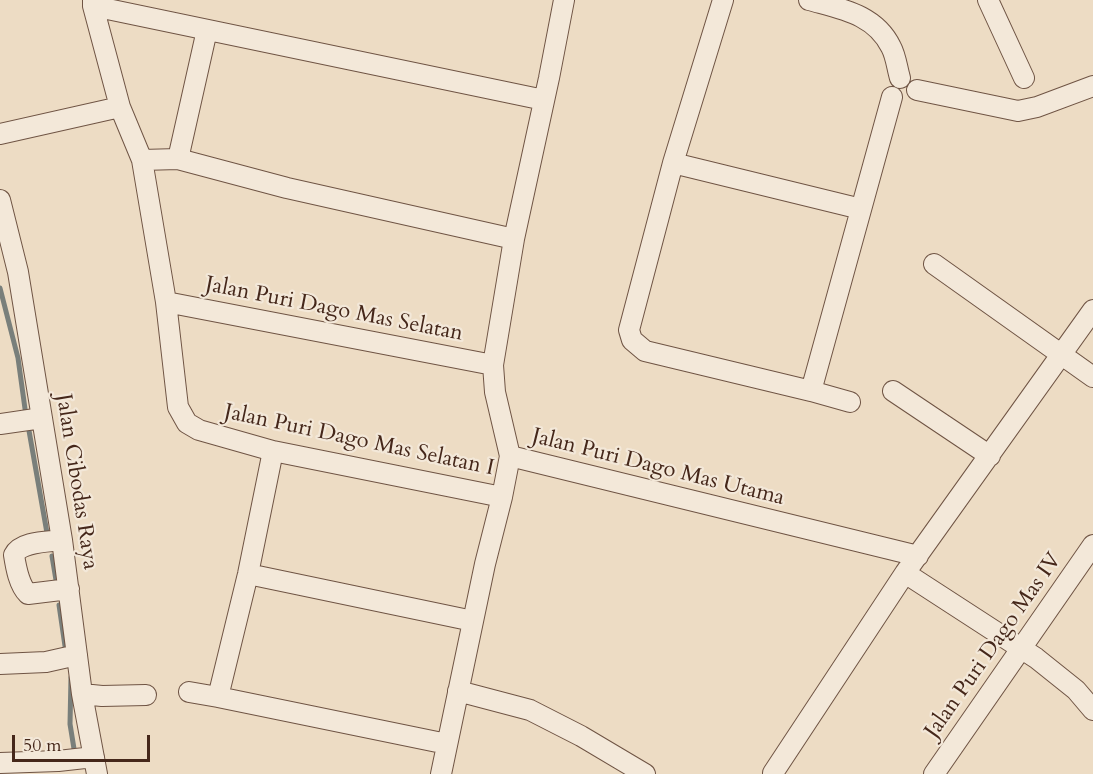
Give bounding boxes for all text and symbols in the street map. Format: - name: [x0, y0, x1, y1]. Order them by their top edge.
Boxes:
- street label: Jalan Puri Dago Mas Selatan: [203, 272, 465, 348]
- street label: Jalan Cibodas Raya: [49, 392, 103, 572]
- street label: Jalan Puri Dago Mas Selatan I: [222, 399, 496, 483]
- street label: Jalan Puri Dago Mas Utama: [529, 424, 787, 512]
- street label: Jalan Puri Dago Mas IV: [920, 548, 1068, 744]
- scale bar: [15, 723, 153, 761]
- text: 50 m: [23, 733, 62, 758]

